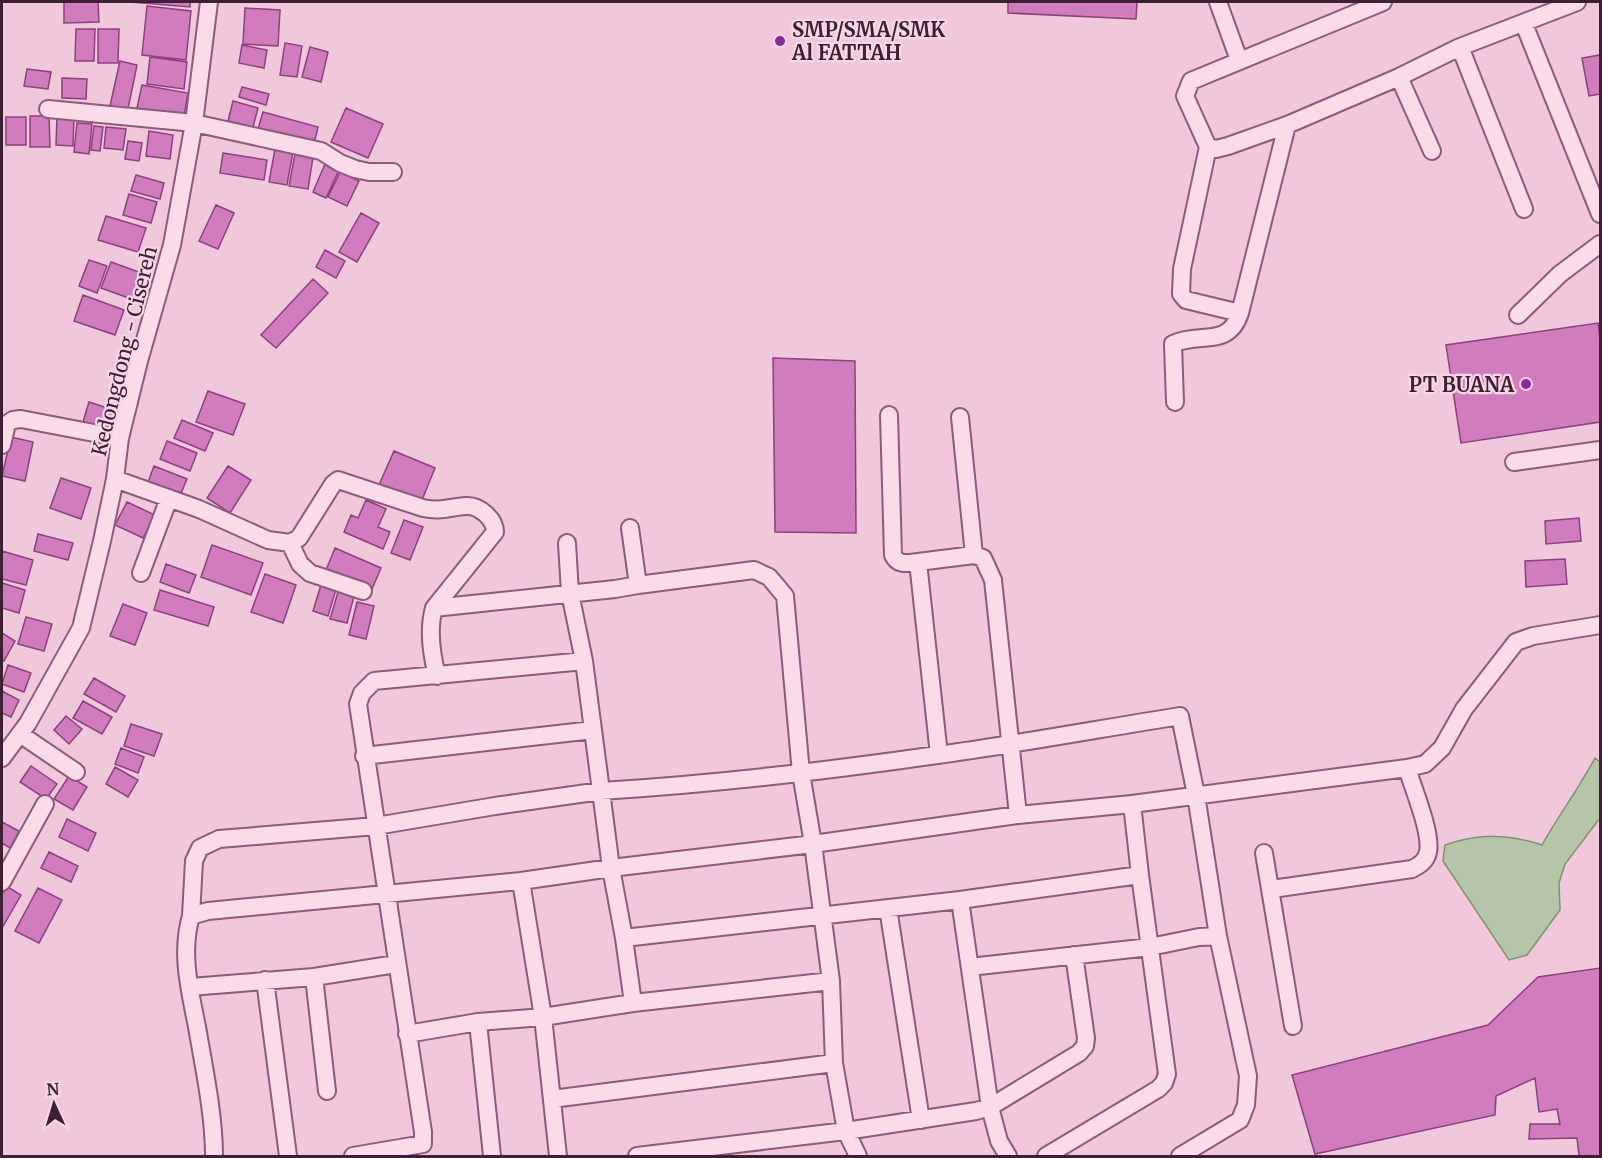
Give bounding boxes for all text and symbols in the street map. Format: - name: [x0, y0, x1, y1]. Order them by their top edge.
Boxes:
- place label: SMP/SMA/SMK Al FATTAH: [791, 17, 945, 65]
- marker: SMP/SMA/SMK Al FATTAH: [773, 34, 787, 48]
- street label: Kedongdong - Cisereh: [86, 244, 162, 458]
- place label: PT BUANA: [1409, 372, 1515, 397]
- marker: PT BUANA: [1519, 377, 1533, 391]
- north arrow: [24, 1074, 84, 1134]
- text: N: [46, 1079, 60, 1099]

